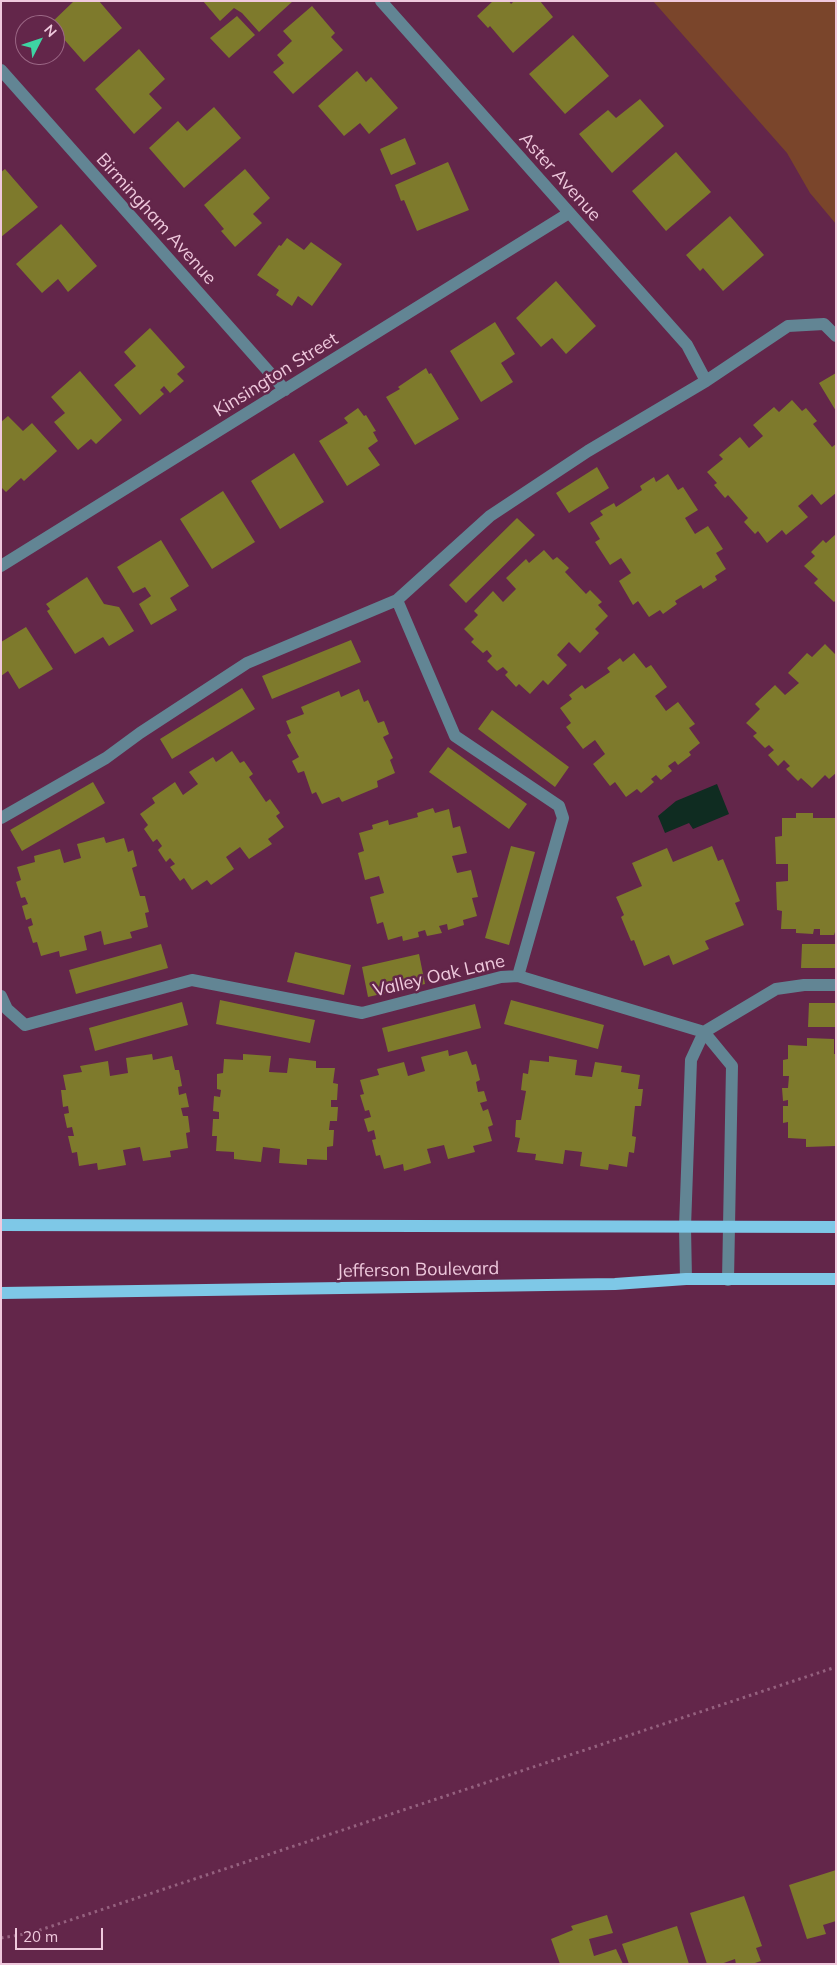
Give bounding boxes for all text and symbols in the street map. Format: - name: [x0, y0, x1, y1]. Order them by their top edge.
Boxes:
- north arrow: [15, 15, 65, 65]
- text: N: [40, 21, 61, 41]
- street label: Aster Avenue: [515, 128, 605, 226]
- street label: Birmingham Avenue: [91, 149, 221, 289]
- street label: Kinsington Street: [210, 328, 342, 422]
- street label: Valley Oak Lane: [371, 950, 507, 1002]
- street label: Jefferson Boulevard: [337, 1258, 499, 1282]
- scale bar: [18, 1918, 105, 1950]
- text: 20 m: [23, 1927, 58, 1946]

